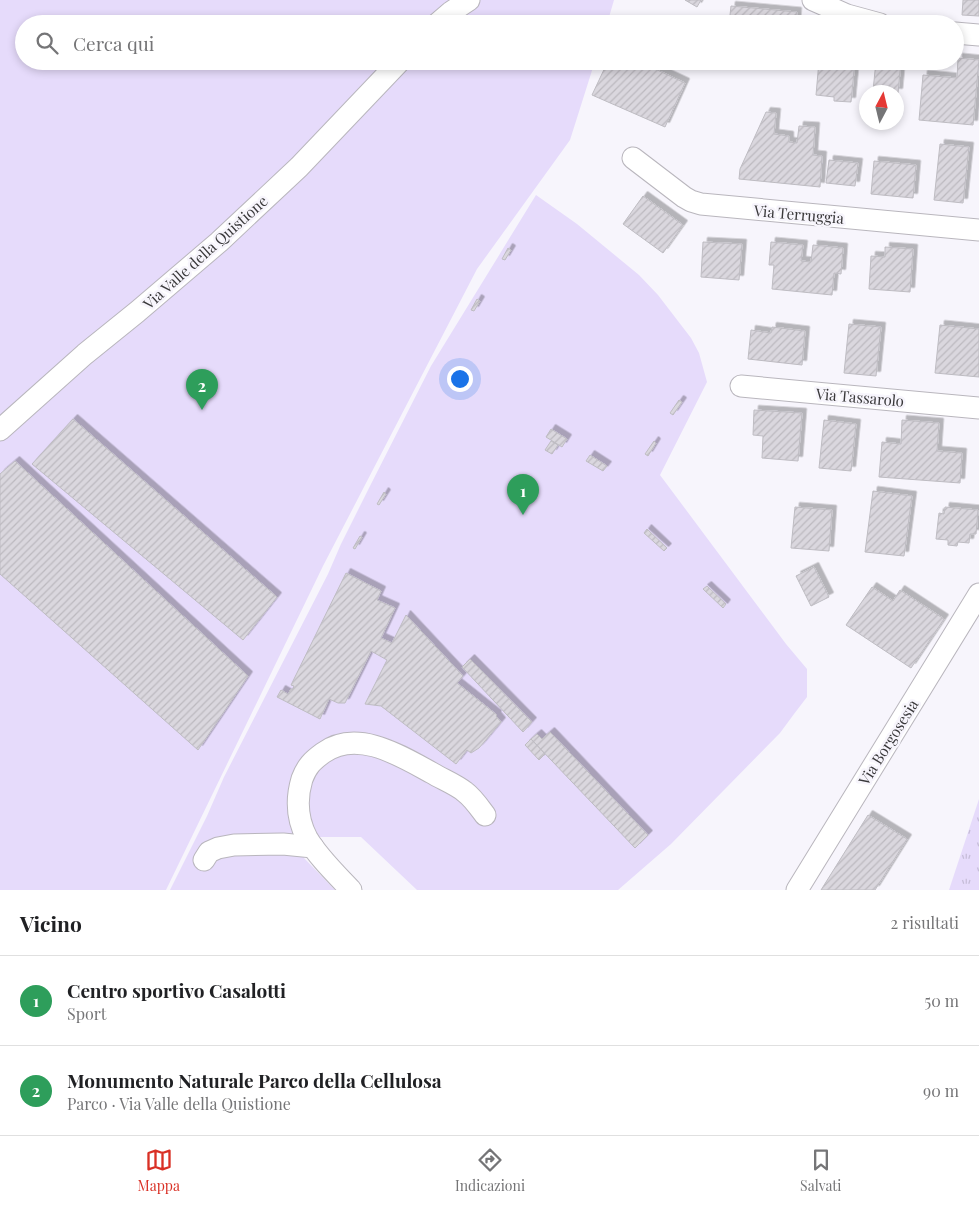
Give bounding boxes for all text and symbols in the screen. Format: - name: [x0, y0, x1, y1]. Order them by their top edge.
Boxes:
- search box: [15, 15, 964, 70]
- icon: search: [33, 29, 61, 57]
- text: Cerca qui: [73, 30, 154, 56]
- north arrow: [859, 85, 904, 130]
- street label: Via Valle della Quistione: [138, 191, 272, 314]
- street label: Via Terruggia: [752, 200, 845, 228]
- your location: [447, 366, 473, 392]
- pin: 2: [186, 369, 218, 410]
- street label: Via Tassarolo: [814, 383, 905, 411]
- pin: 1: [507, 474, 539, 515]
- street label: Via Borgosesia: [853, 695, 923, 790]
- text: Vicino: [20, 909, 82, 937]
- text: 2 risultati: [891, 912, 959, 933]
- text: Centro sportivo Casalotti: [67, 977, 286, 1003]
- text: 1: [33, 990, 39, 1011]
- text: 50 m: [925, 990, 959, 1011]
- text: Sport: [67, 1003, 107, 1024]
- text: Monumento Naturale Parco della Cellulosa: [67, 1067, 442, 1093]
- text: 2: [32, 1080, 40, 1101]
- text: 90 m: [923, 1080, 959, 1101]
- text: Parco · Via Valle della Quistione: [67, 1093, 291, 1114]
- tab: Mappa: [138, 1146, 180, 1195]
- tab: Indicazioni: [455, 1146, 525, 1195]
- tab: Salvati: [800, 1146, 841, 1195]

